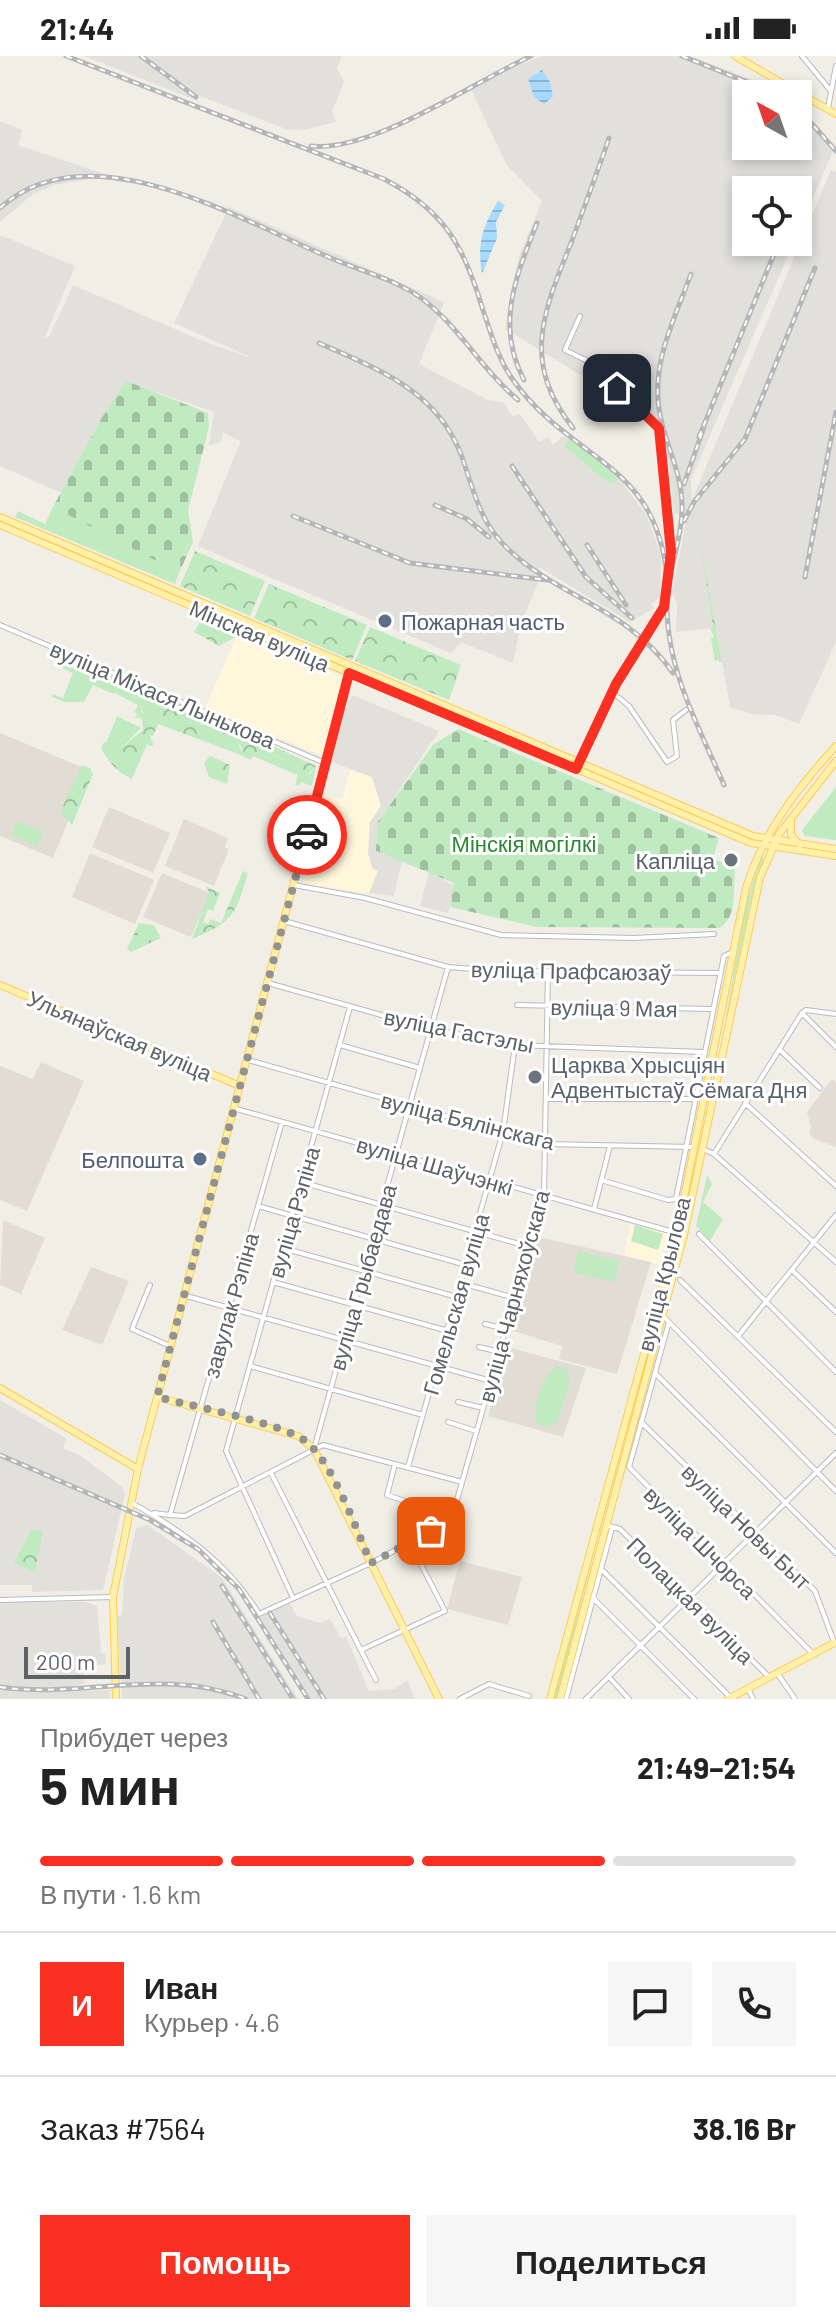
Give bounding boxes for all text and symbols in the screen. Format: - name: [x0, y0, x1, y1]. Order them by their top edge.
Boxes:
- text: 21:44: [40, 10, 114, 46]
- north arrow: [732, 80, 812, 160]
- map controls: [732, 80, 812, 256]
- button: locate: [732, 176, 812, 256]
- pin: [583, 354, 651, 422]
- icon: home: [595, 366, 639, 410]
- street label: Мінская вуліца: [186, 594, 334, 677]
- place label: Пожарная часть: [401, 608, 565, 635]
- marker: Пожарная часть: [376, 612, 394, 630]
- street label: вуліца Міхася Лынькова: [46, 635, 280, 754]
- courier: [267, 795, 347, 875]
- icon: car: [285, 813, 329, 857]
- park label: Мінскія могілкі: [452, 830, 596, 856]
- place label: Капліца: [635, 847, 716, 874]
- marker: Капліца: [722, 851, 740, 869]
- street label: вуліца Прафсаюзаў: [471, 955, 671, 986]
- street label: Ульянаўская вуліца: [23, 984, 217, 1087]
- street label: вуліца 9 Мая: [550, 993, 678, 1022]
- street label: вуліца Гастэлы: [382, 1003, 536, 1058]
- place label: Царква Хрысціян Адвентыстаў Сёмага Дня: [551, 1051, 807, 1103]
- marker: Царква Хрысціян Адвентыстаў Сёмага Дня: [526, 1068, 544, 1086]
- street label: вуліца Бялінскага: [378, 1086, 558, 1155]
- street label: вуліца Шаўчэнкі: [354, 1130, 516, 1201]
- street label: вуліца Рэпіна: [262, 1143, 325, 1281]
- place label: Белпошта: [81, 1146, 185, 1172]
- marker: Белпошта: [191, 1150, 209, 1168]
- street label: вуліца Грыбаедава: [323, 1180, 402, 1373]
- street label: вуліца Чарняхоўскага: [472, 1186, 555, 1405]
- street label: вуліца Крылова: [631, 1193, 696, 1354]
- street label: Гомельская вуліца: [417, 1210, 495, 1398]
- street label: завулак Рэпіна: [197, 1229, 264, 1381]
- street label: вуліца Новы Быт: [676, 1458, 817, 1595]
- street label: вуліца Шчорса: [639, 1480, 763, 1605]
- pin: [397, 1497, 465, 1565]
- icon: bag: [409, 1509, 453, 1553]
- street label: Полацкая вуліца: [622, 1531, 760, 1670]
- scale bar: [24, 1643, 130, 1679]
- text: 200 m: [36, 1648, 95, 1674]
- text: Прибудет через: [40, 1721, 228, 1752]
- text: 21:49–21:54: [637, 1749, 796, 1785]
- text: 5 мин: [40, 1753, 180, 1815]
- text: В пути · 1.6 km: [40, 1878, 201, 1909]
- button: chat: [608, 1962, 692, 2046]
- button: phone: [712, 1962, 796, 2046]
- text: Иван: [144, 1969, 218, 2005]
- text: И: [71, 1986, 93, 2022]
- text: Курьер · 4.6: [144, 2006, 280, 2037]
- text: Заказ #7564: [40, 2110, 206, 2146]
- text: 38.16 Br: [693, 2110, 796, 2146]
- button: Помощь: [40, 2215, 410, 2307]
- button: Поделиться: [426, 2215, 796, 2307]

